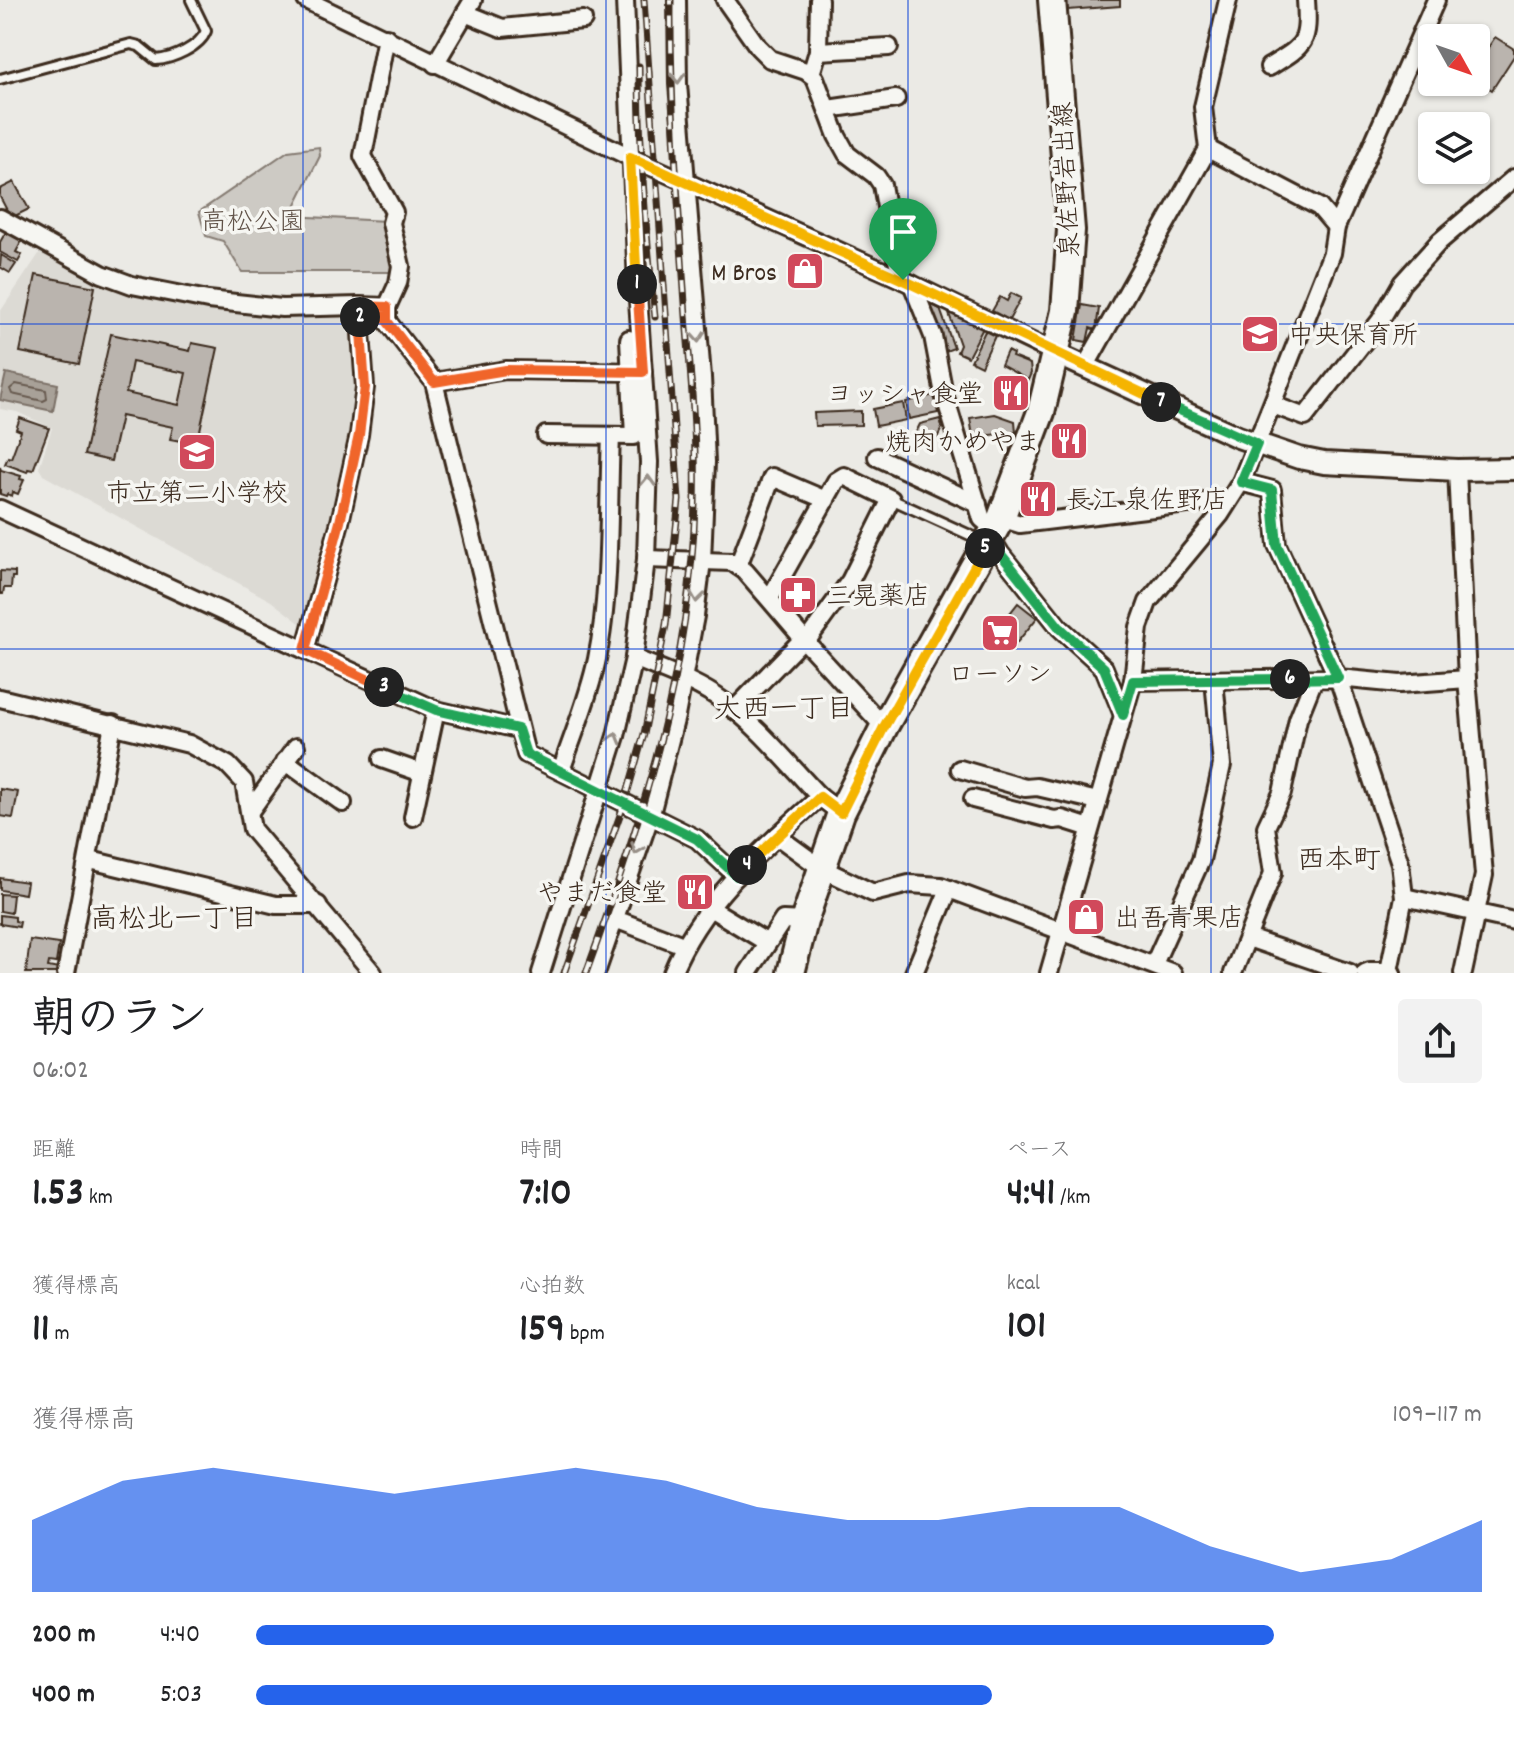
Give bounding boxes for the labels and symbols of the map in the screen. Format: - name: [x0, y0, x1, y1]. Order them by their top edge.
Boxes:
- north arrow: [1418, 24, 1490, 96]
- one-way arrow: [669, 72, 686, 85]
- street label: 泉佐野岩出線: [1046, 101, 1091, 259]
- pin: [869, 198, 937, 280]
- park label: 高松公園: [201, 205, 305, 242]
- shop icon: M Bros: [784, 250, 826, 292]
- place label: M Bros: [711, 256, 777, 293]
- pin: 1: [617, 264, 657, 304]
- pin: 2: [340, 297, 380, 337]
- school or university icon: 中央保育所: [1239, 313, 1281, 355]
- place label: 中央保育所: [1288, 319, 1418, 356]
- one-way arrow: [690, 331, 707, 344]
- restaurant icon: ヨッシャ食堂: [990, 372, 1032, 414]
- place label: ヨッシャ食堂: [827, 378, 983, 415]
- pin: 7: [1141, 382, 1181, 422]
- restaurant icon: 焼肉かめやま: [1048, 420, 1090, 462]
- place label: 焼肉かめやま: [885, 426, 1041, 463]
- school or university icon: 市立第二小学校: [176, 431, 218, 473]
- one-way arrow: [640, 474, 657, 487]
- place label: 市立第二小学校: [106, 477, 288, 514]
- restaurant icon: 長江 泉佐野店: [1017, 478, 1059, 520]
- place label: 長江 泉佐野店: [1066, 484, 1228, 521]
- pin: 5: [965, 528, 1005, 568]
- pharmacy icon: 三晃薬店: [777, 574, 819, 616]
- place label: 三晃薬店: [826, 580, 930, 617]
- one-way arrow: [689, 590, 706, 603]
- supermarket icon: ローソン: [979, 612, 1021, 654]
- place label: ローソン: [948, 658, 1052, 695]
- pin: 6: [1270, 659, 1310, 699]
- pin: 3: [364, 667, 404, 707]
- district label: 大西一丁目: [714, 692, 854, 732]
- one-way arrow: [606, 732, 622, 746]
- one-way arrow: [630, 841, 647, 855]
- district label: 西本町: [1297, 843, 1381, 883]
- pin: 4: [727, 845, 767, 885]
- restaurant icon: やまだ食堂: [674, 871, 716, 913]
- place label: やまだ食堂: [537, 877, 667, 914]
- shop icon: 出吾青果店: [1065, 896, 1107, 938]
- district label: 高松北一丁目: [90, 902, 258, 942]
- place label: 出吾青果店: [1114, 902, 1244, 939]

